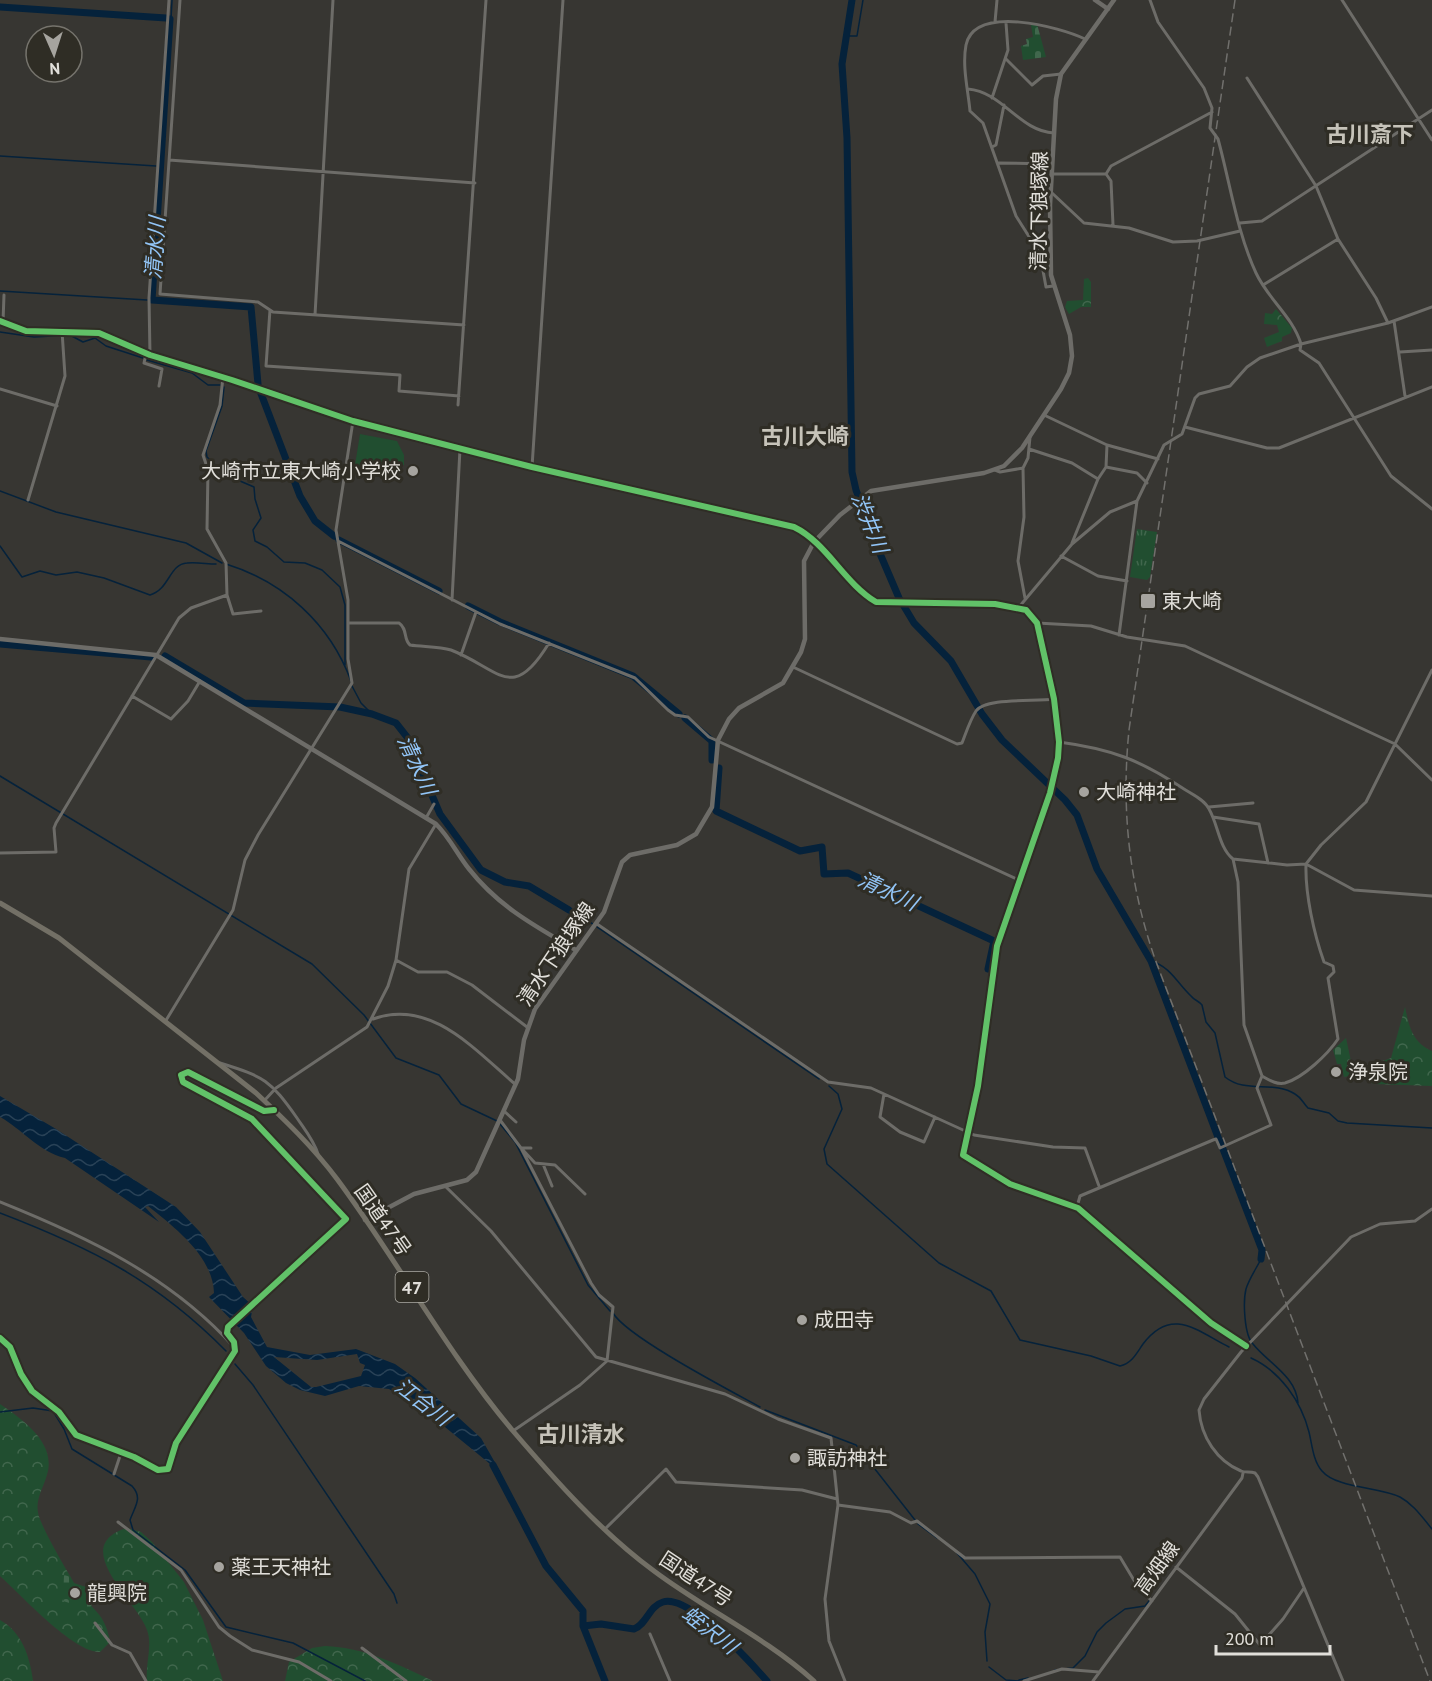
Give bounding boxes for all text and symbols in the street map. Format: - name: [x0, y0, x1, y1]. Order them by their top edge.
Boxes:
- north arrow: [24, 24, 84, 84]
- text: N: [49, 59, 61, 79]
- district label: 古川斎下: [1326, 120, 1414, 148]
- street label: 清水下狼塚線: [1025, 151, 1053, 271]
- water label: 清水川: [139, 214, 171, 280]
- district label: 古川大崎: [761, 422, 849, 450]
- place label: 大崎市立東大崎小学校: [201, 458, 401, 484]
- marker: 大崎市立東大崎小学校: [406, 464, 420, 478]
- water label: 渋井川: [846, 489, 895, 559]
- place label: 東大崎: [1162, 588, 1222, 614]
- marker: 東大崎: [1139, 592, 1157, 610]
- water label: 清水川: [391, 731, 443, 801]
- place label: 大崎神社: [1096, 779, 1176, 805]
- marker: 大崎神社: [1077, 785, 1091, 799]
- water label: 清水川: [854, 865, 924, 917]
- street label: 清水下狼塚線: [512, 897, 600, 1011]
- place label: 浄泉院: [1348, 1059, 1408, 1085]
- marker: 浄泉院: [1329, 1065, 1343, 1079]
- street label: 国道47号: [349, 1179, 417, 1261]
- road number: 47: [396, 1272, 428, 1302]
- place label: 成田寺: [814, 1307, 874, 1333]
- marker: 成田寺: [795, 1313, 809, 1327]
- water label: 江合川: [390, 1372, 458, 1433]
- district label: 古川清水: [537, 1420, 625, 1448]
- place label: 諏訪神社: [807, 1445, 887, 1471]
- marker: 諏訪神社: [788, 1451, 802, 1465]
- street label: 高畑線: [1129, 1536, 1185, 1600]
- street label: 国道47号: [655, 1546, 737, 1612]
- place label: 薬王天神社: [231, 1554, 331, 1580]
- marker: 薬王天神社: [212, 1560, 226, 1574]
- place label: 龍興院: [87, 1580, 147, 1606]
- marker: 龍興院: [68, 1586, 82, 1600]
- water label: 蛭沢川: [677, 1600, 745, 1661]
- scale bar: [1216, 1618, 1330, 1656]
- text: 200 m: [1225, 1627, 1274, 1650]

